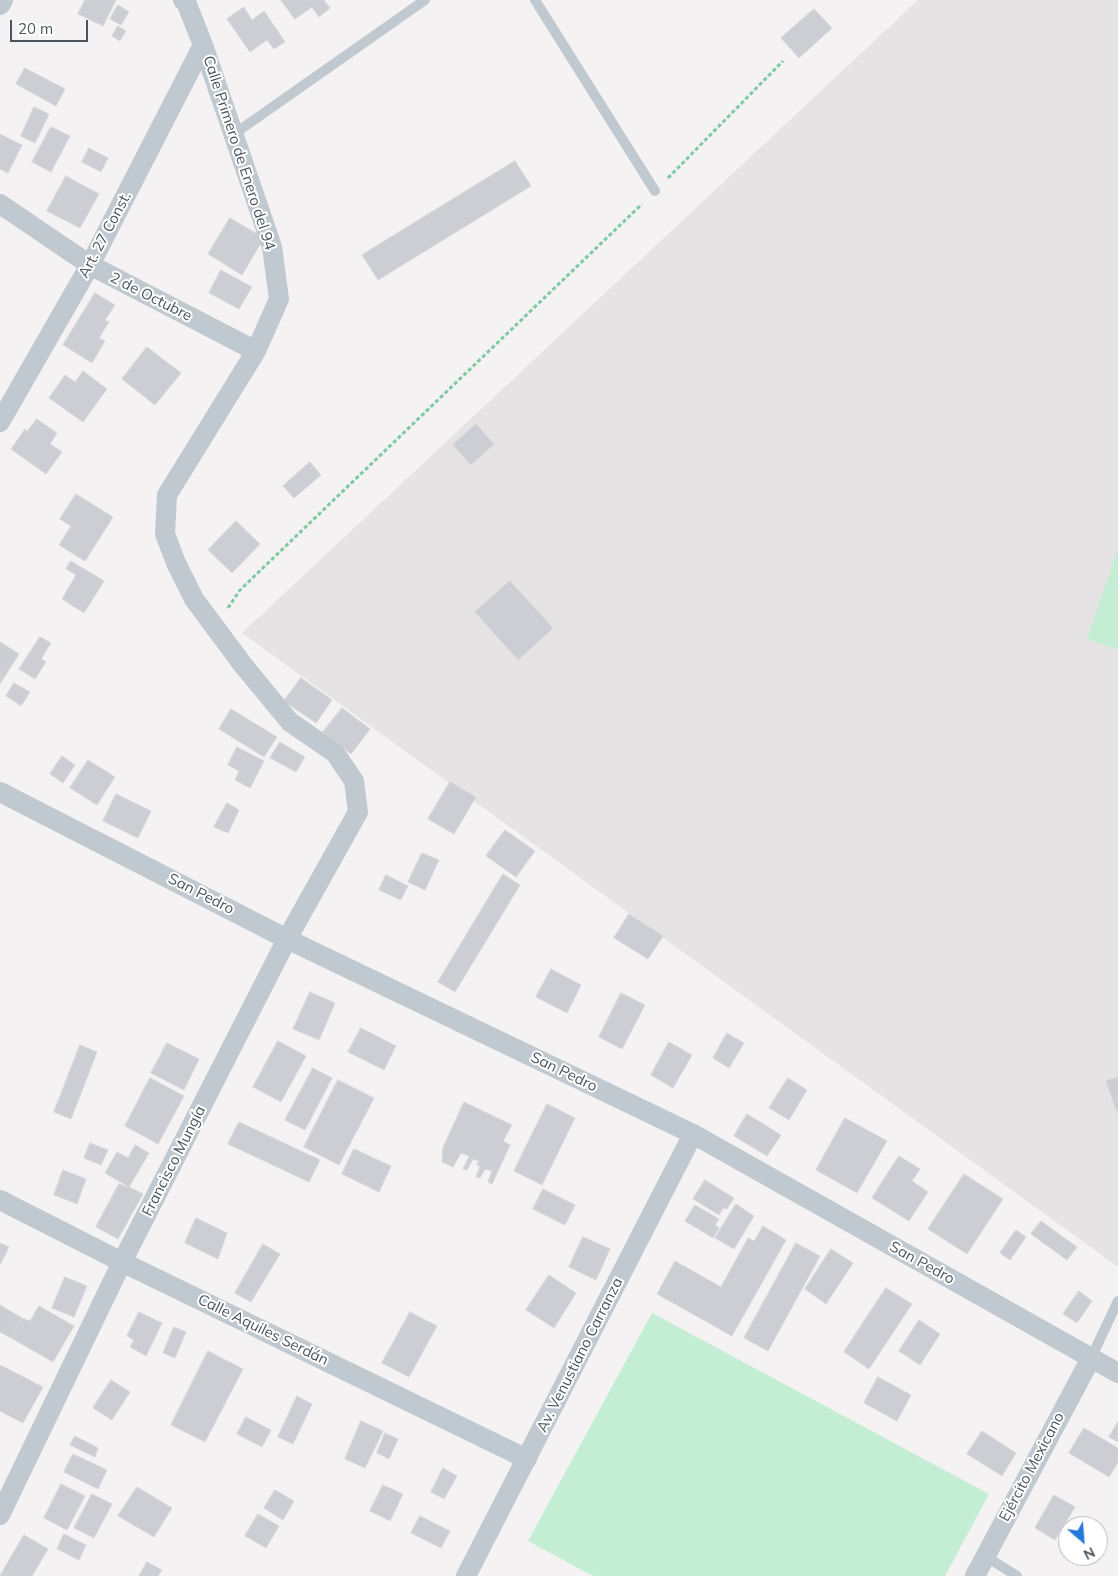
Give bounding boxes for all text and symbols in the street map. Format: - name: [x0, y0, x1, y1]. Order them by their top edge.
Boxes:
- scale bar: [12, 10, 90, 42]
- text: 20 m: [18, 19, 53, 38]
- street label: Calle Primero de Enero del 94: [199, 54, 279, 252]
- street label: Art. 27 Const.: [75, 189, 135, 281]
- street label: 2 de Octubre: [107, 269, 195, 325]
- street label: San Pedro: [165, 870, 237, 918]
- street label: San Pedro: [528, 1048, 600, 1096]
- street label: Francisco Mungía: [138, 1103, 210, 1219]
- street label: San Pedro: [886, 1238, 958, 1288]
- street label: Av. Venustiano Carranza: [533, 1275, 627, 1435]
- street label: Calle Aquiles Serdán: [195, 1291, 331, 1369]
- street label: Ejército Mexicano: [996, 1409, 1068, 1525]
- north arrow: [1058, 1516, 1108, 1566]
- text: N: [1081, 1543, 1098, 1564]

